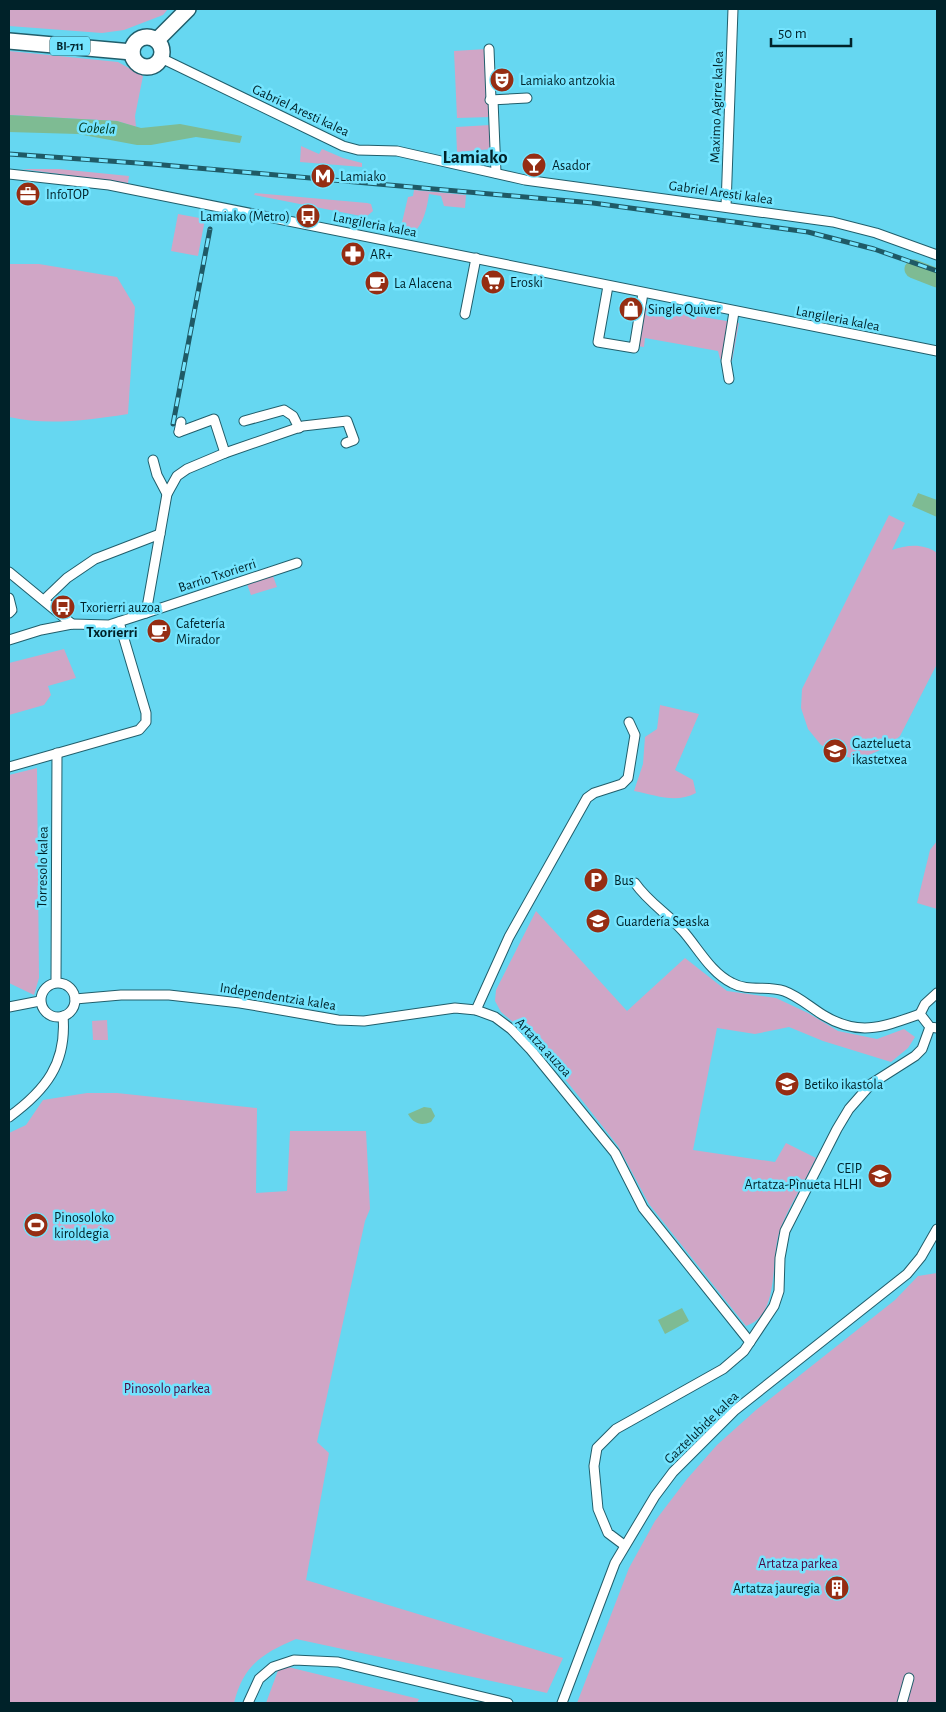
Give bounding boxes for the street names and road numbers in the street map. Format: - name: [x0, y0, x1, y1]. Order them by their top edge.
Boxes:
- road number: BI-711: [50, 36, 90, 56]
- street label: Maximo Agirre kalea: [708, 50, 726, 163]
- street label: Gabriel Aresti kalea: [250, 82, 352, 140]
- street label: Gabriel Aresti kalea: [668, 179, 774, 207]
- street label: Langileria kalea: [332, 210, 418, 240]
- street label: Langileria kalea: [795, 304, 881, 334]
- street label: Barrio Txorierri: [177, 557, 258, 595]
- street label: Torresolo kalea: [35, 825, 51, 908]
- street label: Independentzia kalea: [219, 981, 338, 1013]
- street label: Artatza auzoa: [513, 1015, 574, 1080]
- street label: Gaztelubide kalea: [662, 1388, 742, 1467]

